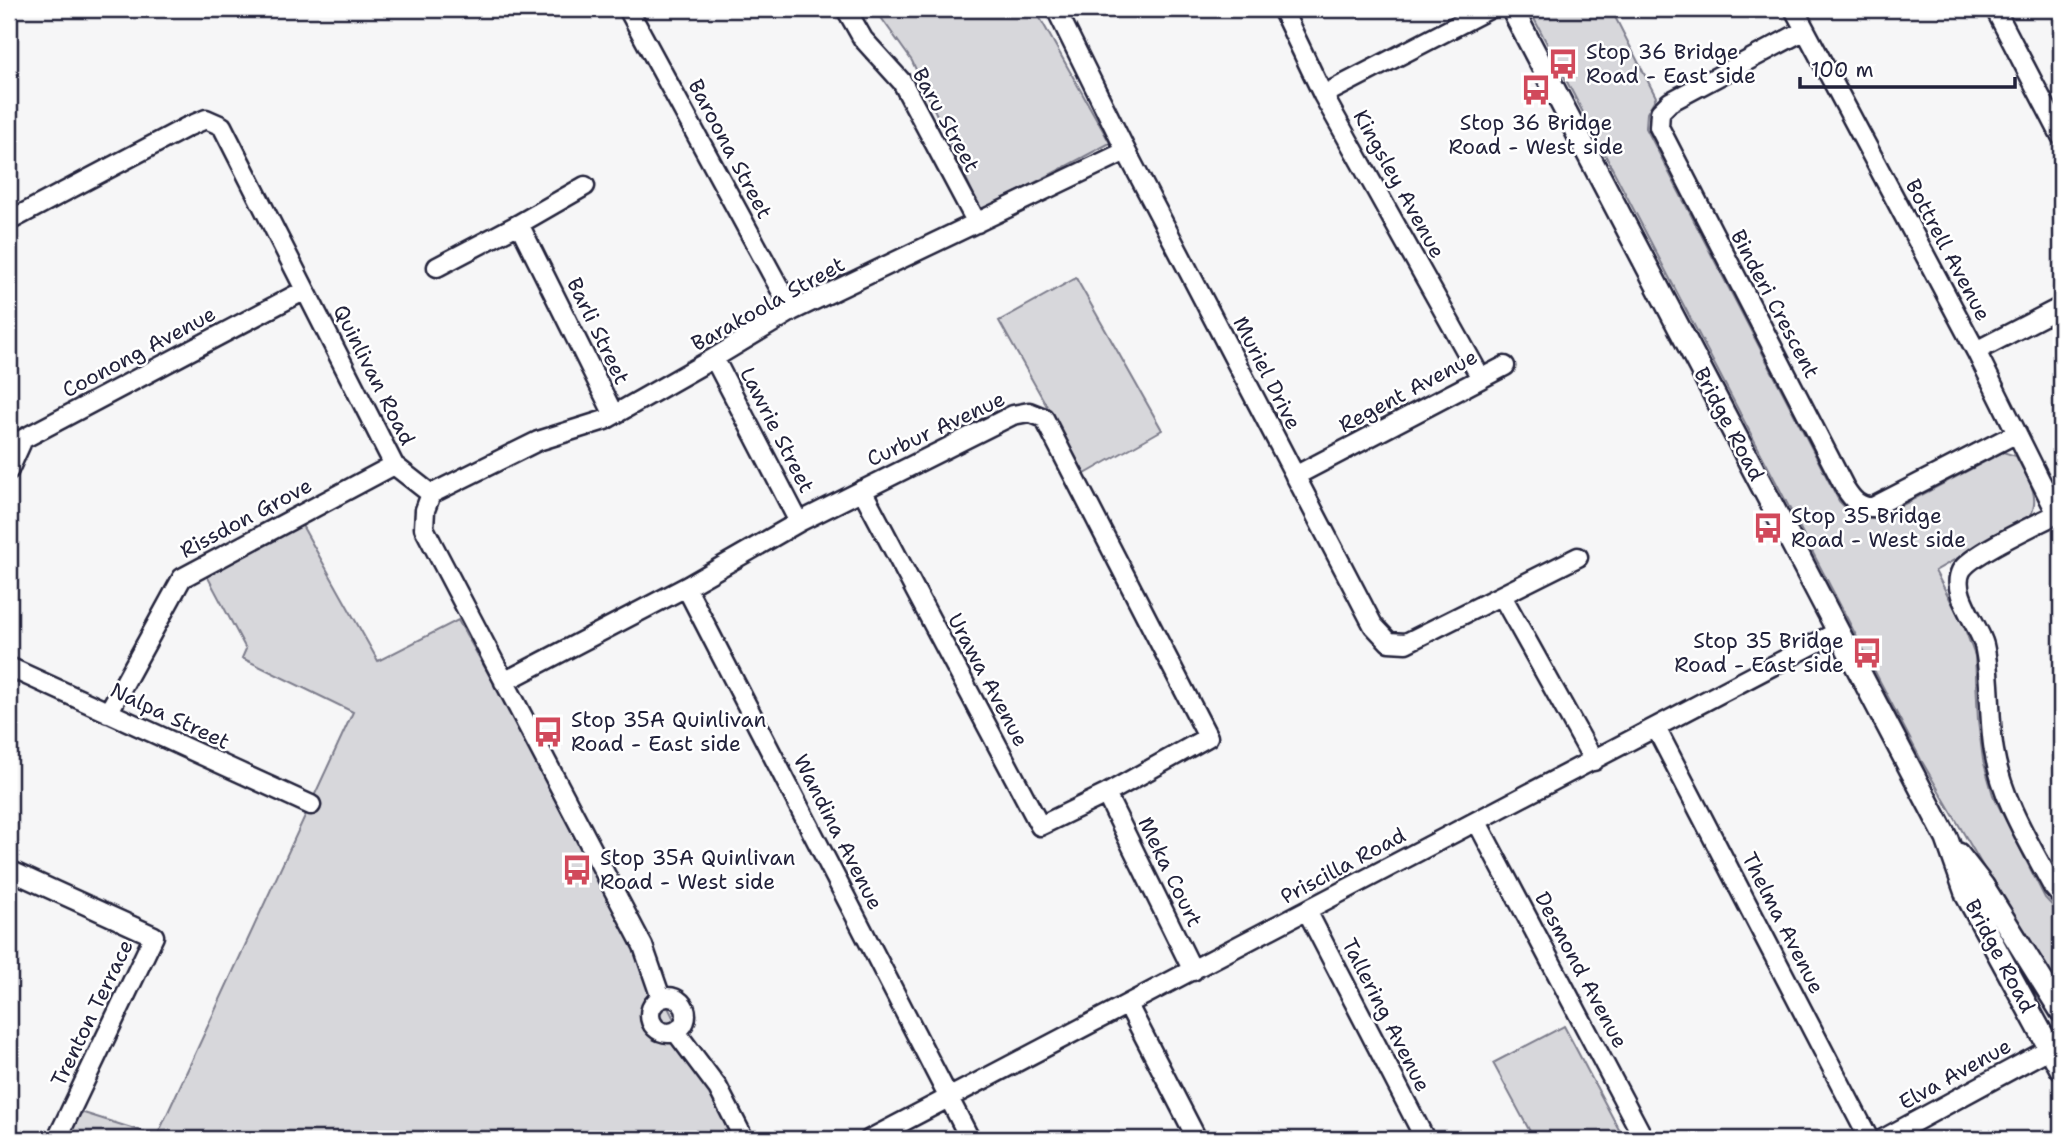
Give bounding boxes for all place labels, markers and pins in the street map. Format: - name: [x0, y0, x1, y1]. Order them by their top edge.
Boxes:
- place label: Stop 36 Bridge Road - East side: [1586, 38, 1756, 90]
- bus stop icon: Stop 36 Bridge Road - East side: [1546, 47, 1580, 81]
- bus stop icon: Stop 36 Bridge Road - West side: [1519, 73, 1553, 107]
- place label: Stop 36 Bridge Road - West side: [1448, 109, 1624, 161]
- place label: Stop 35 Bridge Road - West side: [1791, 502, 1966, 554]
- bus stop icon: Stop 35 Bridge Road - West side: [1751, 511, 1785, 545]
- place label: Stop 35 Bridge Road - East side: [1674, 627, 1844, 679]
- bus stop icon: Stop 35 Bridge Road - East side: [1850, 636, 1884, 670]
- place label: Stop 35A Quinlivan Road - East side: [571, 706, 767, 758]
- bus stop icon: Stop 35A Quinlivan Road - East side: [531, 715, 565, 749]
- place label: Stop 35A Quinlivan Road - West side: [600, 844, 796, 896]
- bus stop icon: Stop 35A Quinlivan Road - West side: [560, 853, 594, 887]

